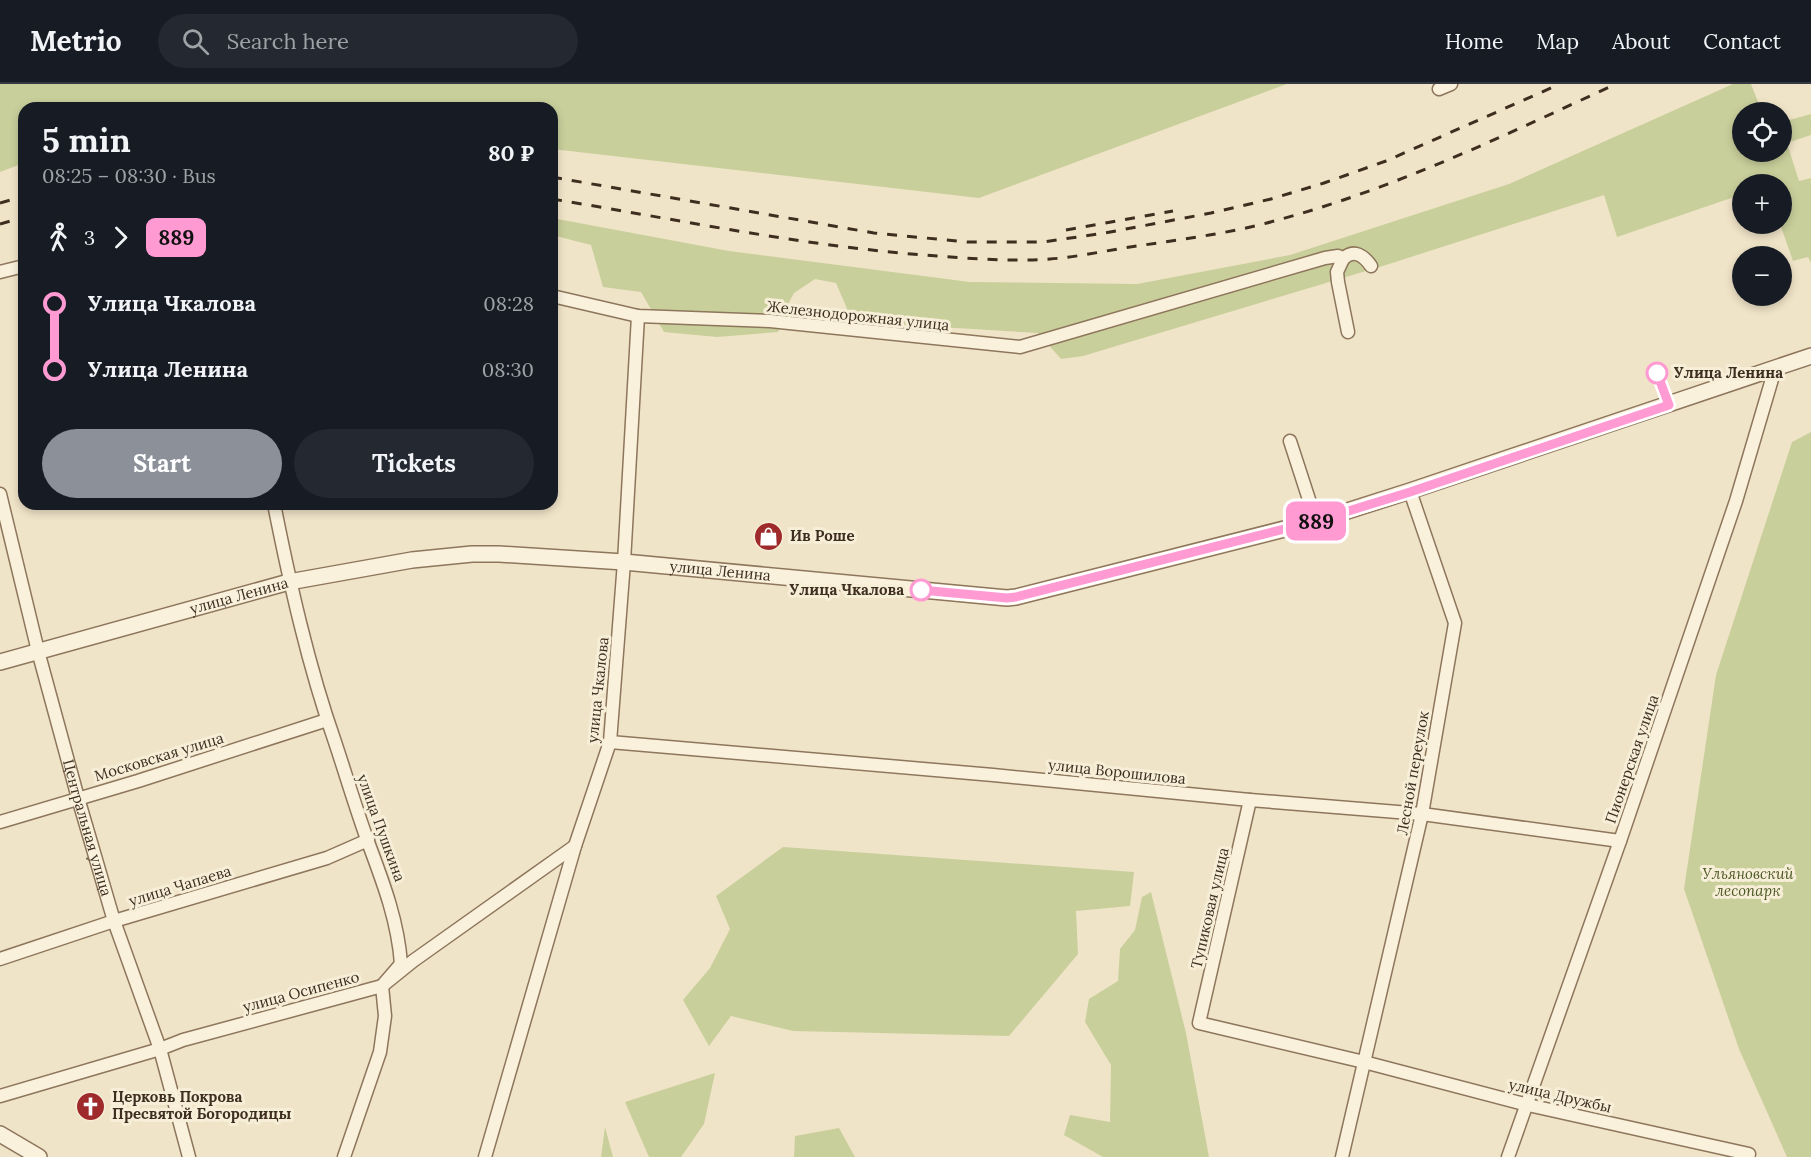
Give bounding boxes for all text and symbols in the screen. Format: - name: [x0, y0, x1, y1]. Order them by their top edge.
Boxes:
- search box: [158, 14, 578, 68]
- text: Metrio: [30, 23, 122, 59]
- icon: search: [179, 25, 212, 58]
- text: Search here: [227, 27, 349, 55]
- text: Home: [1445, 28, 1503, 55]
- text: Map: [1536, 28, 1579, 55]
- text: About: [1612, 28, 1670, 55]
- text: Contact: [1703, 28, 1781, 55]
- map controls: [1732, 102, 1792, 306]
- button: locate: [1732, 102, 1792, 162]
- text: 5 min: [42, 119, 131, 161]
- text: 80 ₽: [488, 139, 534, 167]
- text: 08:25 – 08:30 · Bus: [42, 163, 216, 188]
- button: +: [1732, 174, 1792, 234]
- icon: walk: [42, 221, 75, 254]
- icon: forward: [104, 221, 137, 254]
- text: 889: [158, 224, 194, 251]
- text: 3: [84, 225, 95, 250]
- button: −: [1732, 246, 1792, 306]
- text: Улица Чкалова: [88, 289, 256, 317]
- text: 08:28: [483, 291, 534, 316]
- street label: Железнодорожная улица: [766, 296, 951, 335]
- text: Улица Ленина: [88, 355, 248, 383]
- text: 08:30: [482, 357, 534, 382]
- marker: Улица Ленина: [1646, 362, 1668, 384]
- place label: Улица Ленина: [1674, 363, 1783, 382]
- button: Start: [42, 429, 282, 498]
- button: Tickets: [294, 429, 534, 498]
- line badge: 889: [1282, 502, 1350, 540]
- text: 889: [1298, 508, 1334, 535]
- shop icon: Ив Роше: [753, 520, 785, 552]
- place label: Ив Роше: [790, 526, 854, 545]
- street label: улица Ленина: [669, 556, 772, 585]
- street label: улица Ленина: [188, 573, 290, 618]
- marker: Улица Чкалова: [910, 579, 932, 601]
- place label: Улица Чкалова: [789, 580, 904, 599]
- street label: улица Чкалова: [582, 636, 613, 744]
- street label: Пионерская улица: [1601, 692, 1663, 826]
- street label: Лесной переулок: [1392, 709, 1433, 836]
- street label: Московская улица: [92, 728, 226, 785]
- street label: улица Ворошилова: [1047, 755, 1187, 788]
- street label: Центральная улица: [59, 757, 116, 899]
- street label: улица Пушкина: [353, 771, 410, 884]
- street label: Тупиковая улица: [1186, 845, 1233, 970]
- street label: улица Чапаева: [126, 861, 234, 910]
- park label: Ульяновский лесопарк: [1703, 864, 1794, 900]
- street label: улица Осипенко: [241, 967, 361, 1016]
- street label: улица Дружбы: [1507, 1074, 1613, 1117]
- place label: Церковь Покрова Пресвятой Богородицы: [112, 1087, 291, 1123]
- church icon: Церковь Покрова Пресвятой Богородицы: [75, 1090, 107, 1122]

